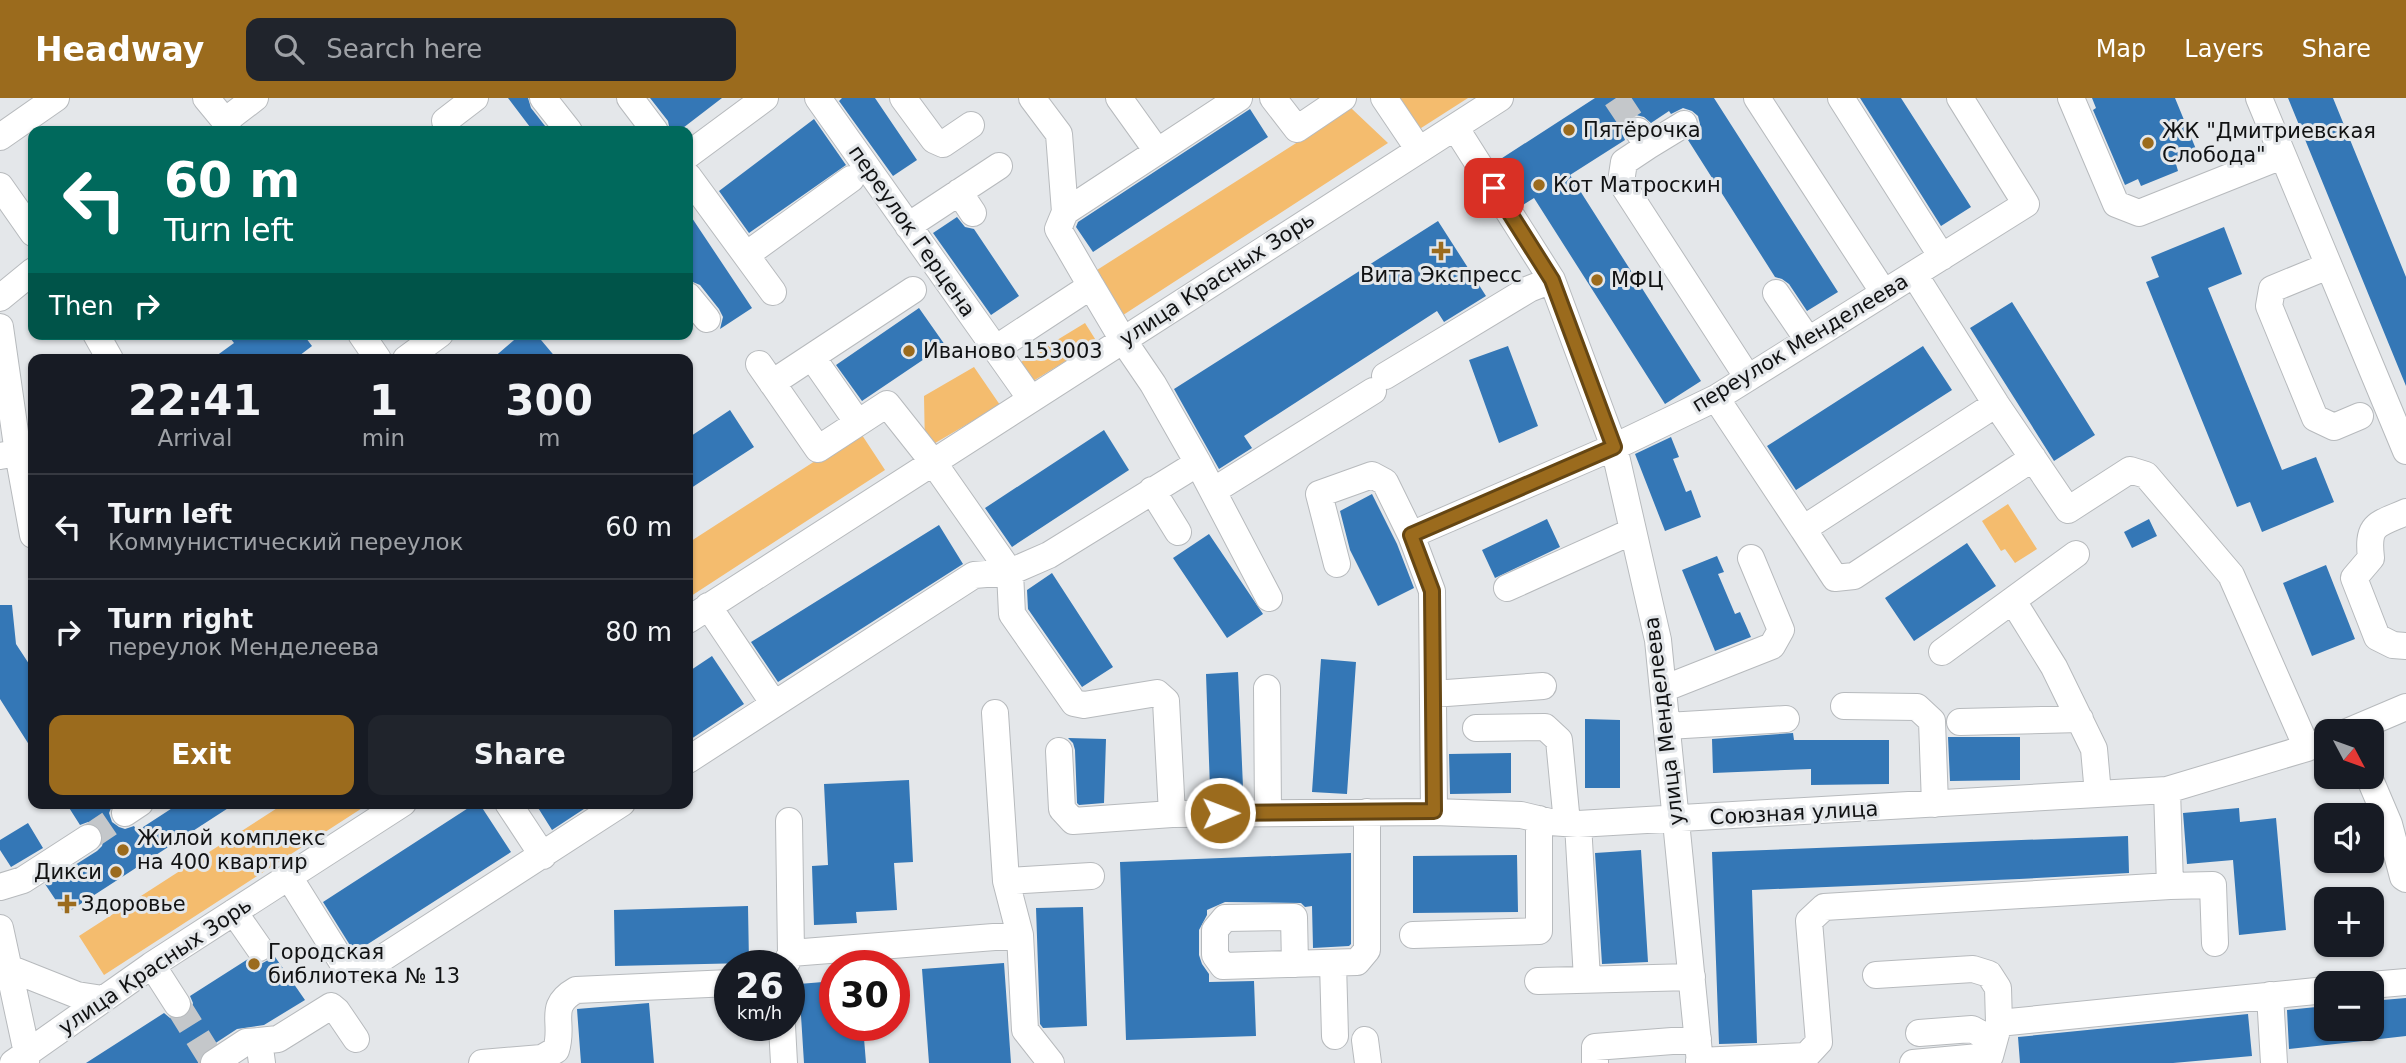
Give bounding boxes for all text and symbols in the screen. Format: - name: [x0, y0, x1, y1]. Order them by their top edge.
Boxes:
- search box: [246, 18, 736, 81]
- text: Headway: [35, 30, 204, 69]
- icon: search: [270, 30, 308, 68]
- text: Search here: [326, 34, 482, 64]
- text: Map: [2096, 35, 2146, 63]
- text: Layers: [2184, 35, 2264, 63]
- text: Share: [2302, 35, 2371, 63]
- place label: Пятёрочка: [1583, 118, 1701, 142]
- place label: ЖК "Дмитриевская Слобода": [2162, 119, 2376, 167]
- marker: Пятёрочка: [1561, 122, 1577, 138]
- marker: ЖК "Дмитриевская Слобода": [2140, 135, 2156, 151]
- street label: переулок Герцена: [844, 141, 980, 321]
- text: 60 m: [164, 152, 300, 209]
- icon: left: [49, 154, 140, 245]
- pin: [1464, 158, 1524, 218]
- icon: arrive: [1475, 169, 1513, 207]
- place label: Кот Матроскин: [1553, 173, 1721, 197]
- marker: Кот Матроскин: [1531, 177, 1547, 193]
- street label: улица Красных Зорь: [1115, 207, 1319, 351]
- text: Turn left: [164, 211, 294, 249]
- marker: Вита Экспресс: [1433, 243, 1449, 259]
- place label: Вита Экспресс: [1360, 263, 1522, 287]
- place label: МФЦ: [1611, 268, 1664, 292]
- street label: переулок Менделеева: [1688, 269, 1912, 417]
- marker: МФЦ: [1589, 272, 1605, 288]
- icon: right: [128, 287, 166, 325]
- text: Then: [49, 291, 114, 321]
- place label: Иваново 153003: [923, 339, 1103, 363]
- marker: Иваново 153003: [901, 343, 917, 359]
- text: 22:41: [128, 376, 262, 425]
- text: 1: [369, 376, 398, 425]
- text: 300: [505, 376, 593, 425]
- text: Arrival: [158, 425, 232, 451]
- text: min: [362, 425, 405, 451]
- text: m: [538, 425, 560, 451]
- text: Turn left: [108, 499, 232, 529]
- icon: left: [49, 508, 87, 546]
- text: 60 m: [605, 512, 672, 542]
- text: Коммунистический переулок: [108, 529, 463, 555]
- text: Turn right: [108, 604, 253, 634]
- icon: right: [49, 613, 87, 651]
- street label: улица Менделеева: [1639, 615, 1689, 827]
- text: 80 m: [605, 617, 672, 647]
- text: переулок Менделеева: [108, 634, 379, 660]
- button: Exit: [49, 715, 354, 795]
- button: Share: [368, 715, 672, 795]
- north arrow: [2314, 719, 2384, 789]
- map controls: [2314, 719, 2384, 1041]
- position arrow: [1183, 776, 1257, 850]
- street label: Союзная улица: [1709, 797, 1879, 829]
- button: sound: [2314, 803, 2384, 873]
- place label: Жилой комплекс на 400 квартир: [137, 826, 326, 874]
- marker: Жилой комплекс на 400 квартир: [115, 842, 131, 858]
- place label: Дикси: [34, 860, 102, 884]
- marker: Дикси: [108, 864, 124, 880]
- button: +: [2314, 887, 2384, 957]
- street label: улица Красных Зорь: [54, 892, 256, 1040]
- place label: Здоровье: [81, 892, 186, 916]
- marker: Здоровье: [59, 896, 75, 912]
- place label: Городская библиотека № 13: [268, 940, 460, 988]
- speed limit sign: 30: [819, 950, 910, 1041]
- marker: Городская библиотека № 13: [246, 956, 262, 972]
- text: 26: [735, 966, 784, 1006]
- button: −: [2314, 971, 2384, 1041]
- text: km/h: [737, 1002, 782, 1023]

